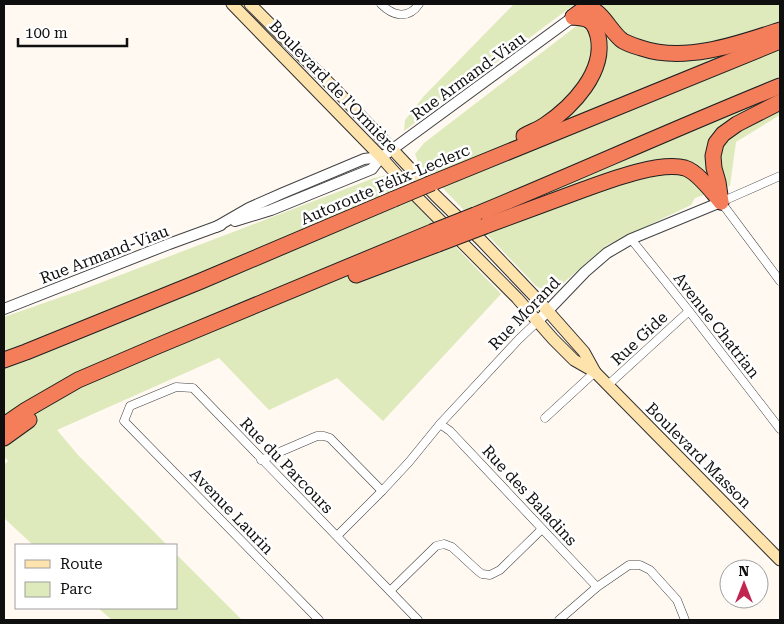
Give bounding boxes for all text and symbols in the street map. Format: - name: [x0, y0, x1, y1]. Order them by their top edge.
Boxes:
- scale bar: [18, 15, 126, 47]
- street label: Boulevard de l'Ormière: [265, 16, 402, 157]
- text: 100 m: [25, 24, 68, 42]
- street label: Rue Armand-Viau: [407, 29, 529, 124]
- street label: Autoroute Félix-Leclerc: [298, 140, 473, 229]
- street label: Rue Armand-Viau: [37, 221, 171, 288]
- street label: Avenue Chatrian: [670, 269, 764, 382]
- street label: Rue Morand: [485, 273, 564, 354]
- street label: Rue Gide: [607, 307, 672, 369]
- street label: Boulevard Masson: [642, 399, 755, 512]
- street label: Rue du Parcours: [236, 414, 337, 517]
- street label: Rue des Baladins: [478, 441, 581, 550]
- street label: Avenue Laurin: [186, 464, 277, 558]
- legend: [15, 544, 178, 609]
- text: Route: [60, 555, 102, 573]
- north arrow: [719, 559, 769, 609]
- text: N: [739, 563, 750, 579]
- text: Parc: [60, 580, 92, 598]

